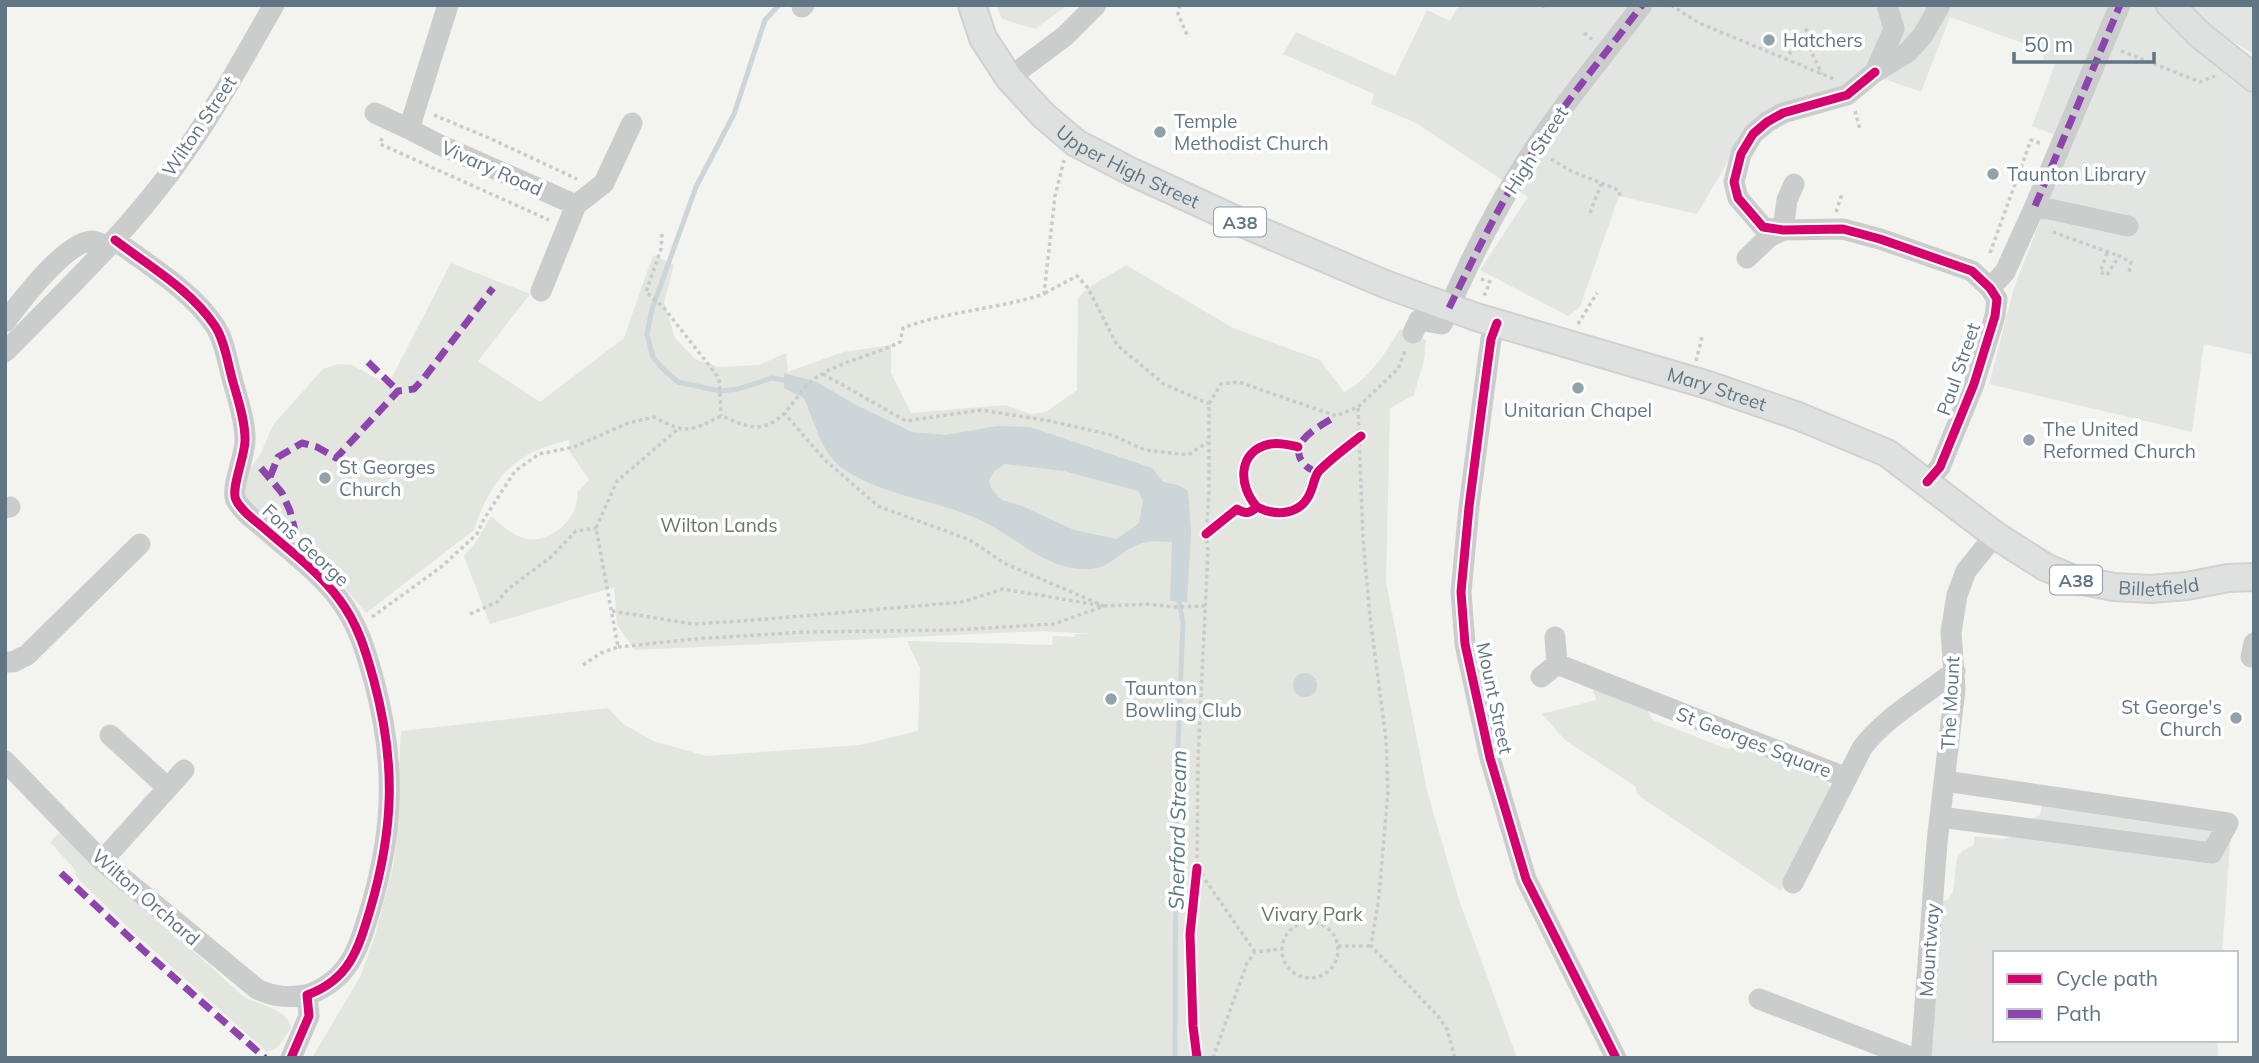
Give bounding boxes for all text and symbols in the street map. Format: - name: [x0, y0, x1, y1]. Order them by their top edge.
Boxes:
- scale bar: [2014, 21, 2154, 65]
- place label: Hatchers: [1783, 28, 1863, 52]
- text: 50 m: [2024, 31, 2073, 57]
- marker: Hatchers: [1761, 32, 1777, 48]
- street label: Wilton Street: [157, 71, 242, 181]
- street label: High Street: [1499, 102, 1573, 198]
- place label: Temple Methodist Church: [1174, 109, 1329, 155]
- street label: Upper High Street: [1051, 120, 1204, 214]
- marker: Temple Methodist Church: [1152, 124, 1168, 140]
- street label: Vivary Road: [438, 135, 546, 201]
- place label: Taunton Library: [2007, 162, 2146, 186]
- marker: Taunton Library: [1985, 166, 2001, 182]
- road number: A38: [1214, 208, 1266, 236]
- street label: Paul Street: [1931, 319, 1985, 418]
- street label: Mary Street: [1665, 362, 1770, 416]
- marker: Unitarian Chapel: [1570, 380, 1586, 396]
- place label: Unitarian Chapel: [1504, 398, 1652, 422]
- place label: The United Reformed Church: [2043, 417, 2196, 463]
- marker: The United Reformed Church: [2021, 432, 2037, 448]
- place label: St Georges Church: [339, 455, 435, 501]
- marker: St Georges Church: [317, 470, 333, 486]
- street label: Fons George: [257, 499, 355, 591]
- park label: Wilton Lands: [660, 513, 778, 537]
- road number: A38: [2050, 566, 2102, 594]
- street label: Billetfield: [2118, 572, 2201, 601]
- street label: Mount Street: [1471, 640, 1519, 756]
- street label: The Mount: [1936, 655, 1964, 750]
- place label: Taunton Bowling Club: [1125, 676, 1242, 722]
- marker: Taunton Bowling Club: [1103, 691, 1119, 707]
- place label: St George's Church: [2121, 695, 2222, 741]
- street label: St Georges Square: [1673, 701, 1835, 783]
- marker: St George's Church: [2228, 710, 2244, 726]
- water label: Sherford Stream: [1163, 750, 1191, 910]
- street label: Wilton Orchard: [87, 844, 205, 950]
- park label: Vivary Park: [1261, 902, 1363, 926]
- street label: Mountway: [1914, 902, 1944, 998]
- legend: [1993, 951, 2238, 1042]
- text: Cycle path: [2056, 965, 2158, 991]
- text: Path: [2056, 1000, 2101, 1026]

